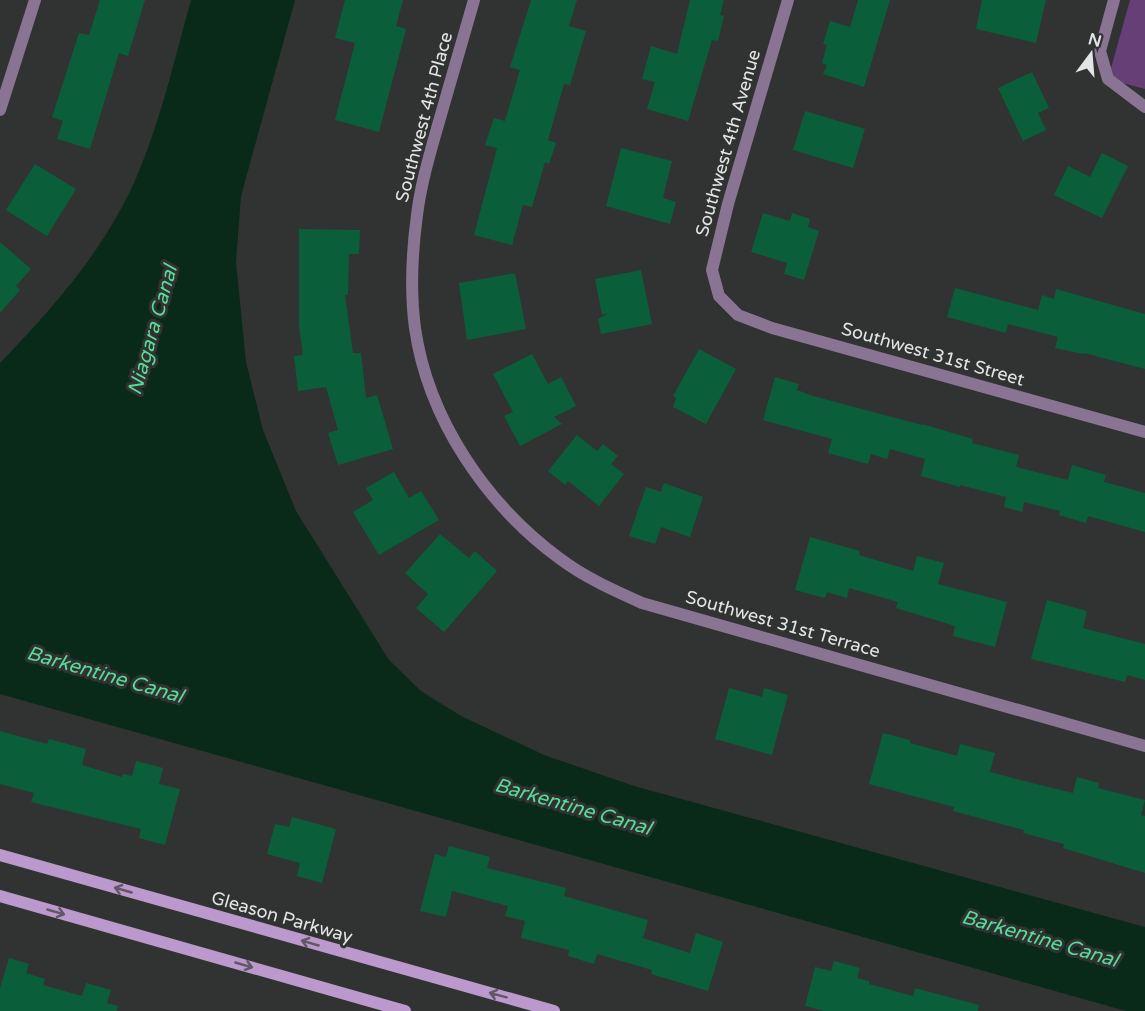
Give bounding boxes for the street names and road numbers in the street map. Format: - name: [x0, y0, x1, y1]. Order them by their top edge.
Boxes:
- street label: Southwest 4th Place: [391, 30, 457, 204]
- street label: Southwest 4th Avenue: [691, 47, 765, 239]
- street label: Southwest 31st Street: [839, 317, 1027, 391]
- street label: Southwest 31st Terrace: [683, 586, 883, 662]
- street label: Gleason Parkway: [209, 886, 355, 948]

